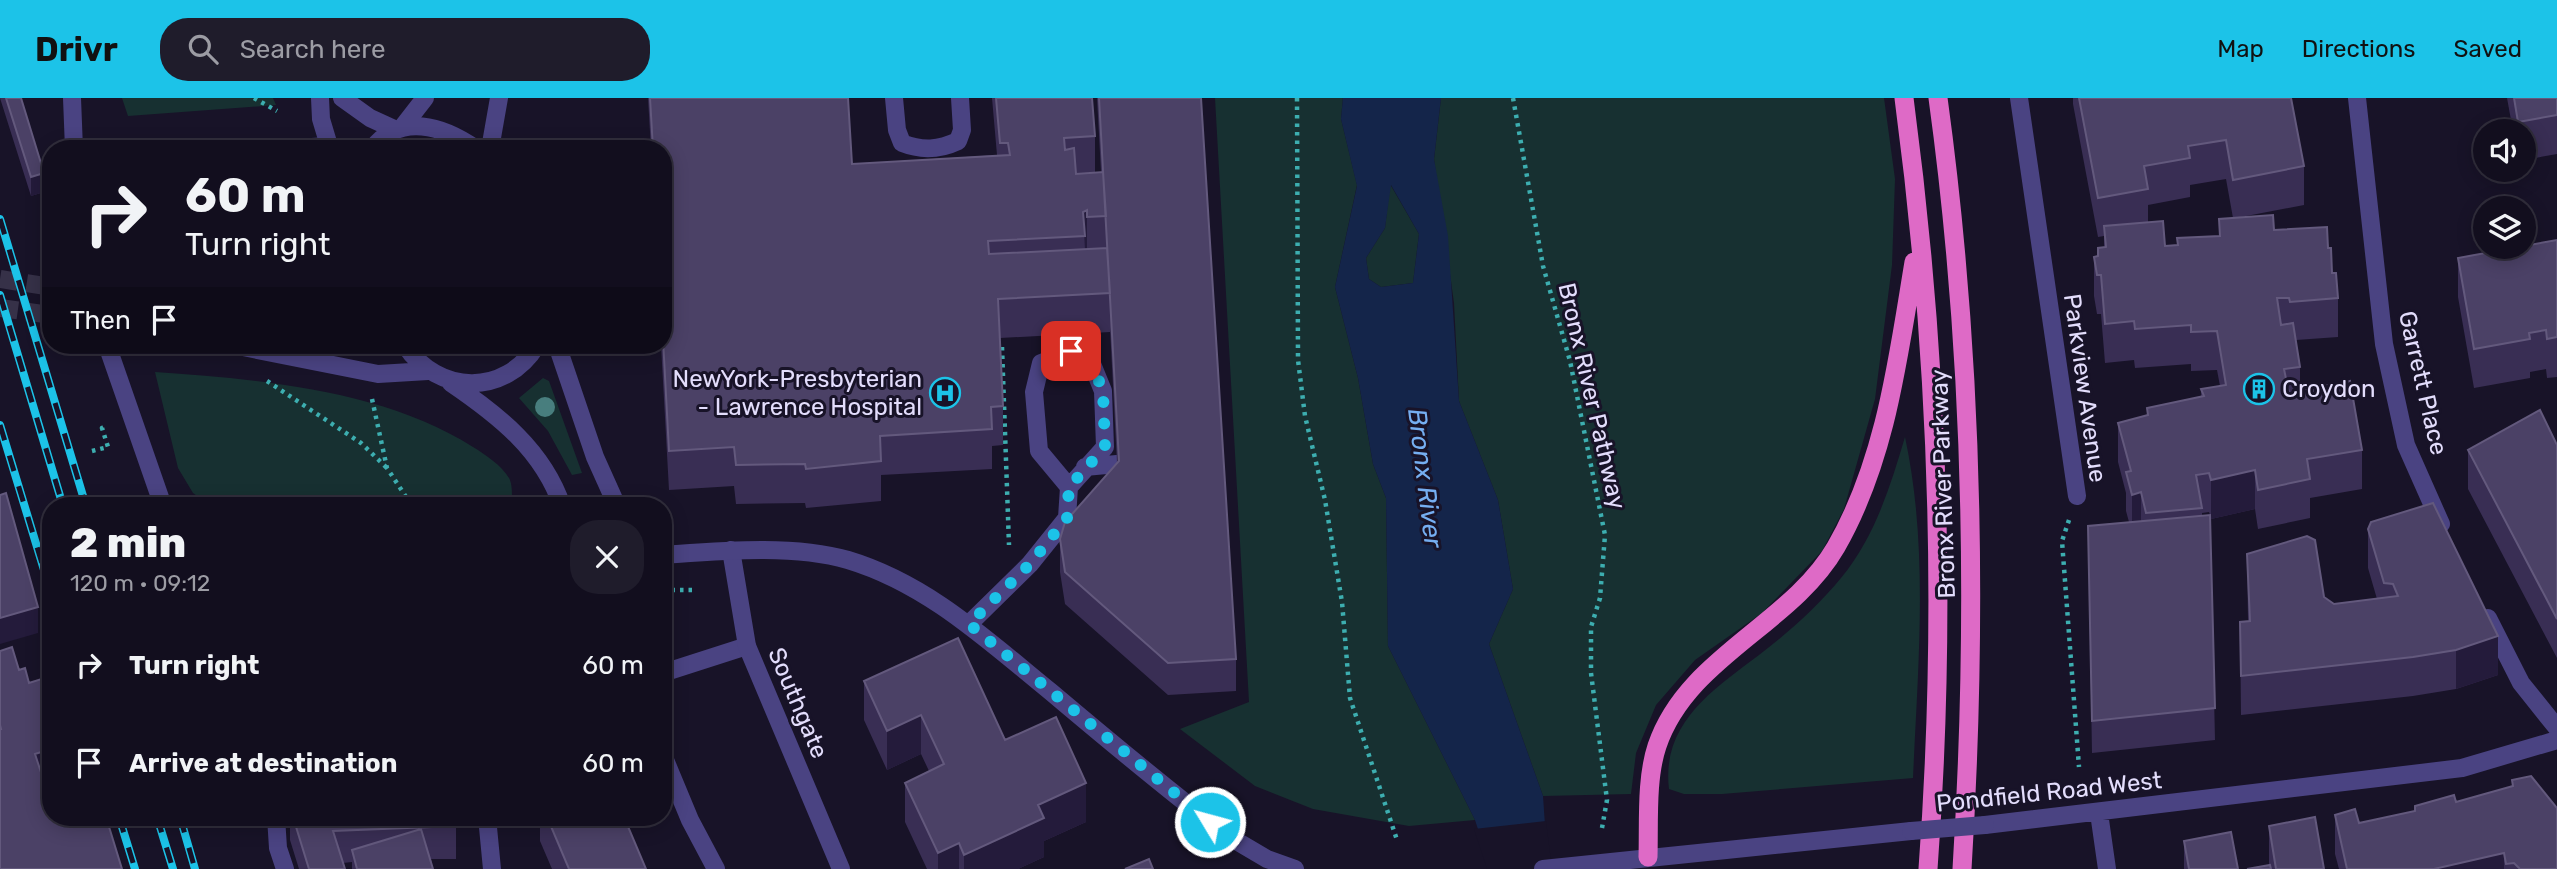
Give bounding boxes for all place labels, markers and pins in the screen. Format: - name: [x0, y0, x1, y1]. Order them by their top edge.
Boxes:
- pin: [1041, 321, 1101, 381]
- place label: NewYork-Presbyterian - Lawrence Hospital: [672, 365, 922, 421]
- building icon: Croydon: [2242, 372, 2276, 406]
- place label: Croydon: [2282, 375, 2376, 403]
- hospital icon: NewYork-Presbyterian - Lawrence Hospital: [928, 376, 962, 410]

